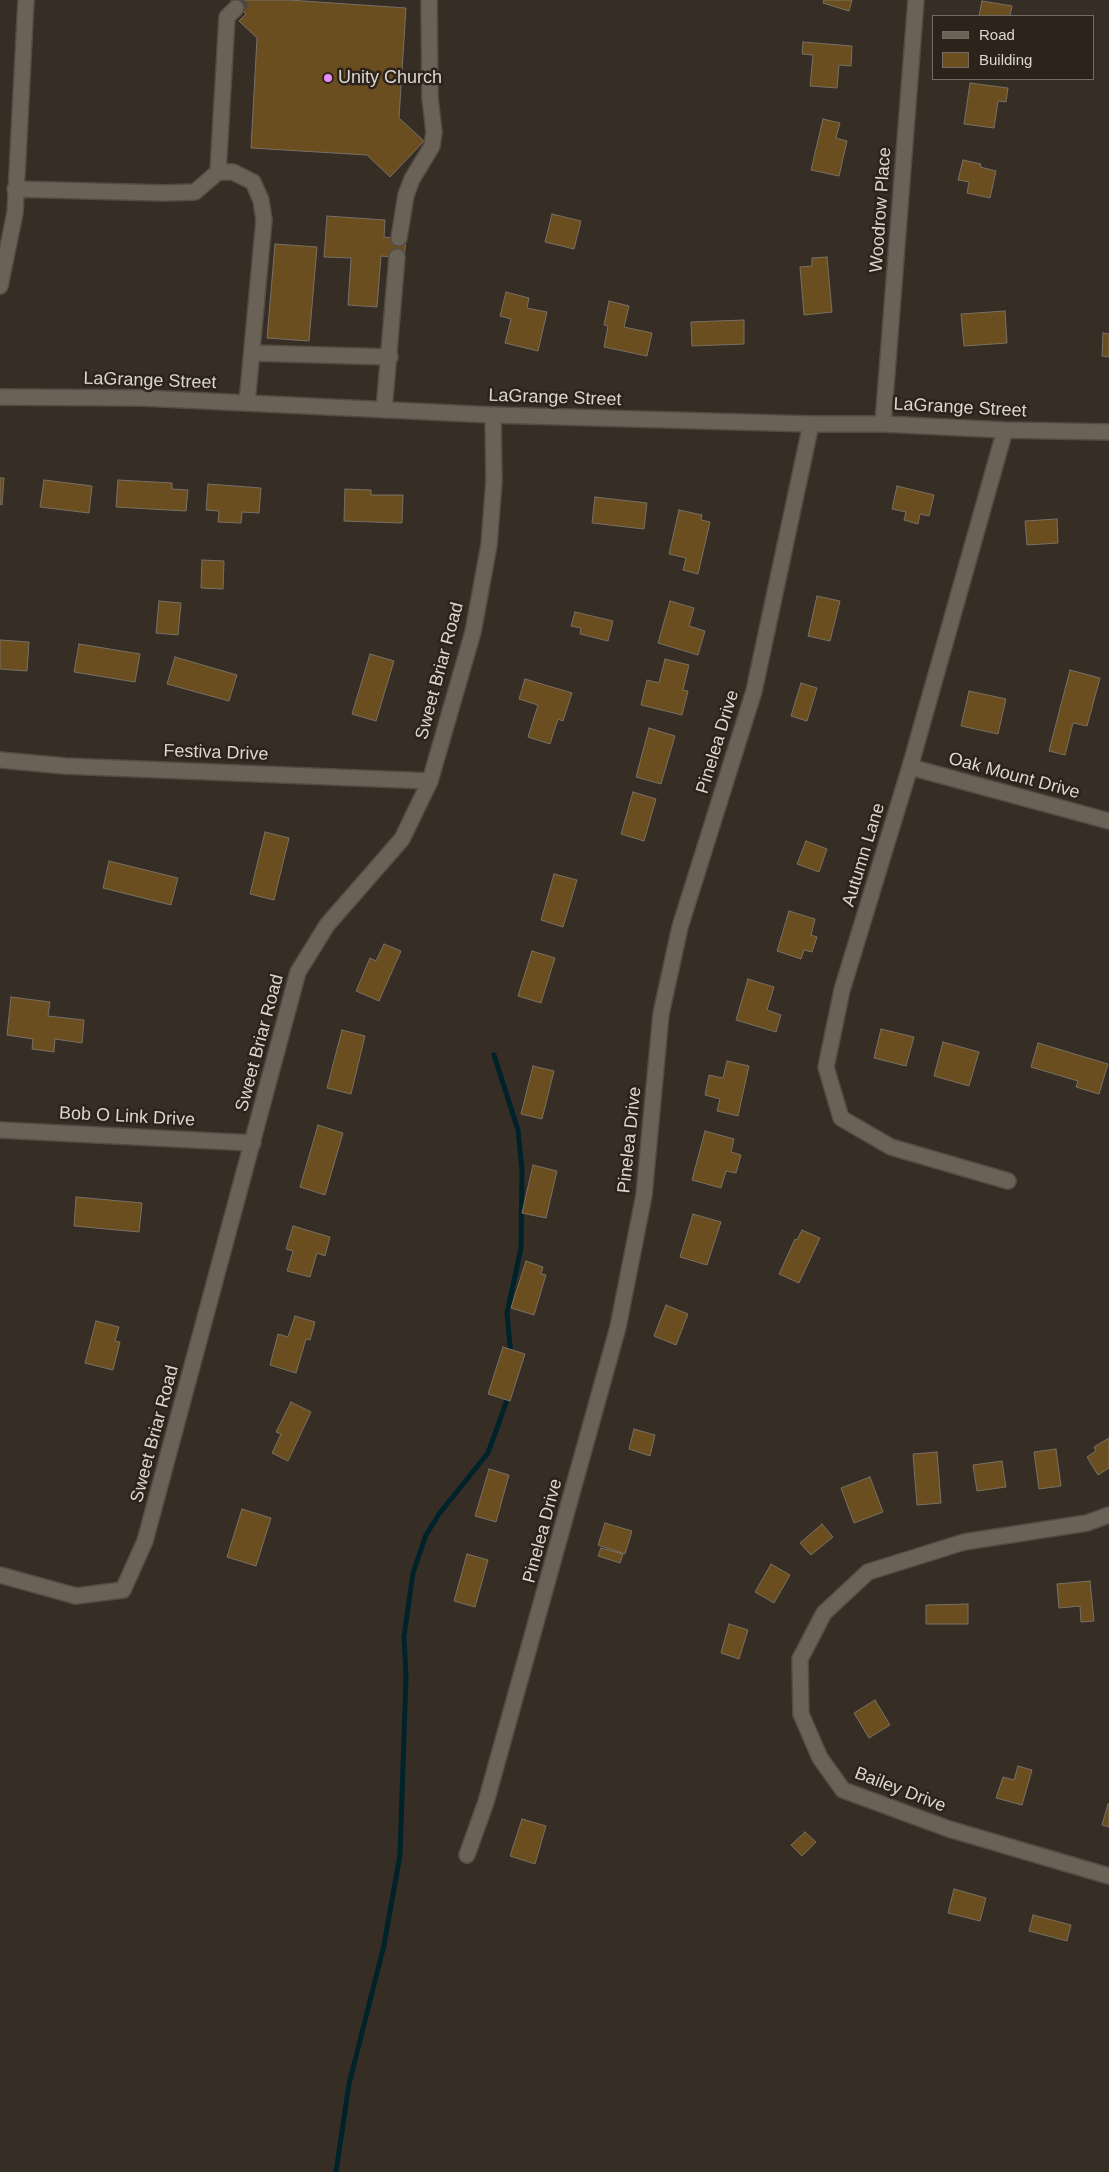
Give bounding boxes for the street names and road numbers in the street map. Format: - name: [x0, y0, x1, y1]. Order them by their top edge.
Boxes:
- street label: Woodrow Place: [866, 147, 896, 273]
- street label: LaGrange Street: [83, 368, 217, 394]
- street label: LaGrange Street: [488, 385, 622, 411]
- street label: LaGrange Street: [893, 394, 1027, 422]
- street label: Sweet Briar Road: [411, 600, 469, 742]
- street label: Pinelea Drive: [692, 688, 744, 796]
- street label: Festiva Drive: [163, 740, 269, 766]
- street label: Oak Mount Drive: [946, 748, 1082, 804]
- street label: Autumn Lane: [838, 801, 890, 909]
- street label: Sweet Briar Road: [231, 972, 289, 1114]
- street label: Pinelea Drive: [614, 1086, 646, 1194]
- street label: Bob O Link Drive: [59, 1103, 195, 1131]
- street label: Sweet Briar Road: [126, 1363, 184, 1505]
- street label: Pinelea Drive: [519, 1477, 567, 1585]
- street label: Bailey Drive: [851, 1763, 949, 1817]

